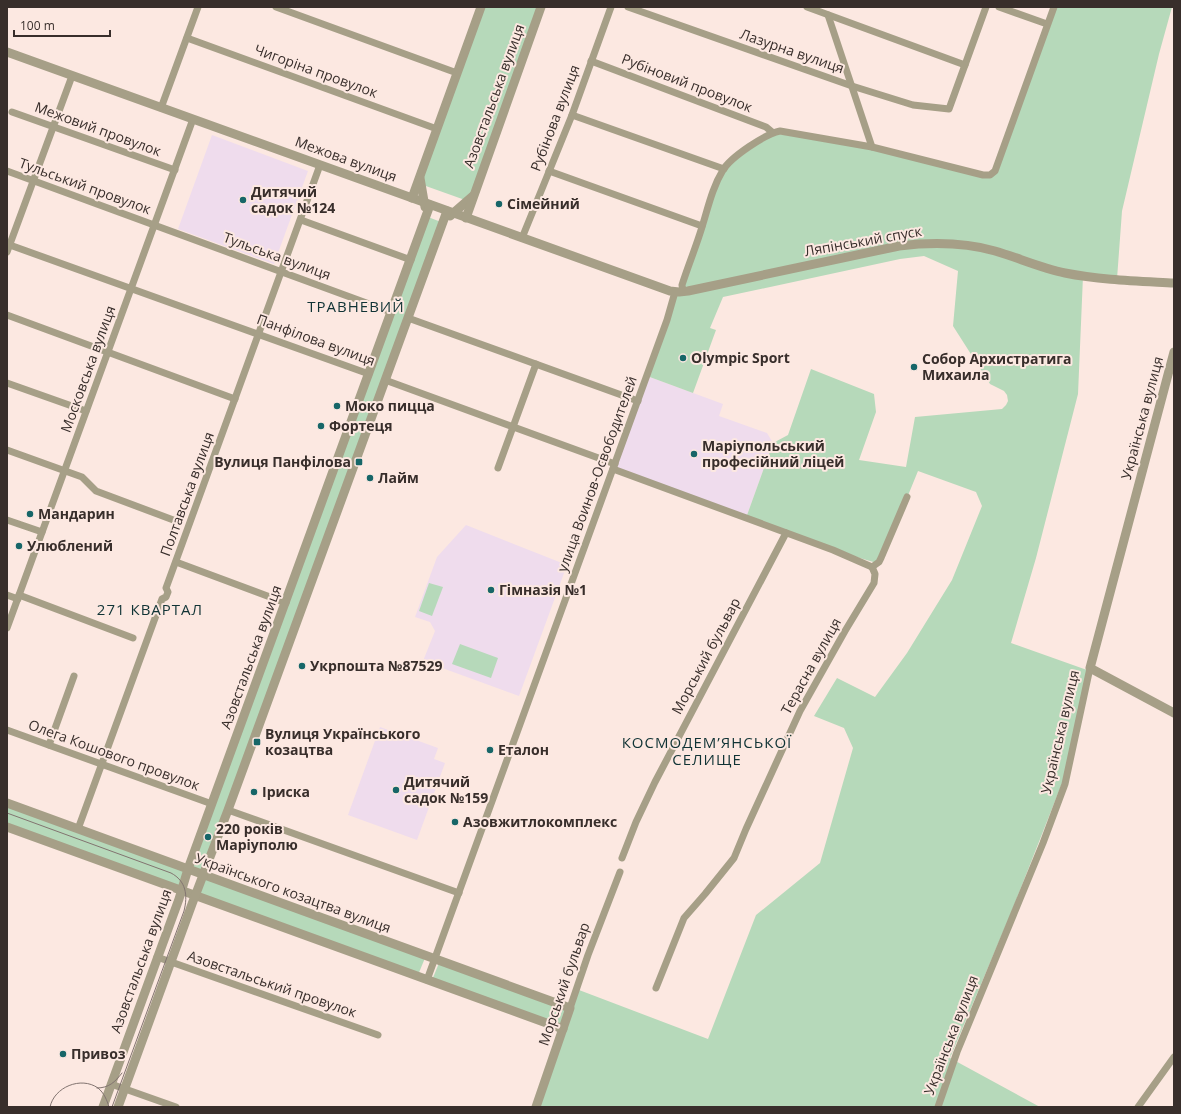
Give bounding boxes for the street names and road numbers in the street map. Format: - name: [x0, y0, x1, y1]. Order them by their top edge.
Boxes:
- street label: Азовстальська вулиця: [459, 21, 528, 170]
- street label: Лазурна вулиця: [738, 24, 847, 77]
- street label: Чигоріна провулок: [252, 39, 381, 102]
- street label: Рубіновий провулок: [619, 49, 756, 116]
- street label: Рубінова вулиця: [526, 62, 584, 174]
- street label: Межовий провулок: [32, 97, 165, 160]
- street label: Межова вулиця: [293, 131, 400, 186]
- street label: Тульський провулок: [17, 153, 154, 218]
- street label: Ляпінський спуск: [803, 221, 924, 260]
- street label: Тульська вулиця: [221, 227, 334, 284]
- street label: Московська вулиця: [56, 303, 119, 435]
- street label: Панфілова вулиця: [254, 309, 378, 370]
- street label: Українська вулиця: [1116, 354, 1167, 482]
- street label: улица Воинов-Освободителей: [552, 373, 641, 574]
- street label: Полтавська вулиця: [155, 429, 218, 559]
- street label: Азовстальська вулиця: [216, 582, 285, 731]
- street label: Морський бульвар: [667, 594, 744, 717]
- street label: Терасна вулиця: [776, 614, 845, 717]
- street label: Українська вулиця: [1036, 668, 1083, 796]
- street label: Олега Кошового провулок: [26, 715, 203, 795]
- street label: Українського козацтва вулиця: [193, 848, 394, 937]
- street label: Азовстальська вулиця: [106, 886, 175, 1035]
- street label: Морський бульвар: [534, 920, 594, 1048]
- street label: Азовстальський провулок: [185, 946, 360, 1022]
- street label: Українська вулиця: [919, 972, 982, 1097]

